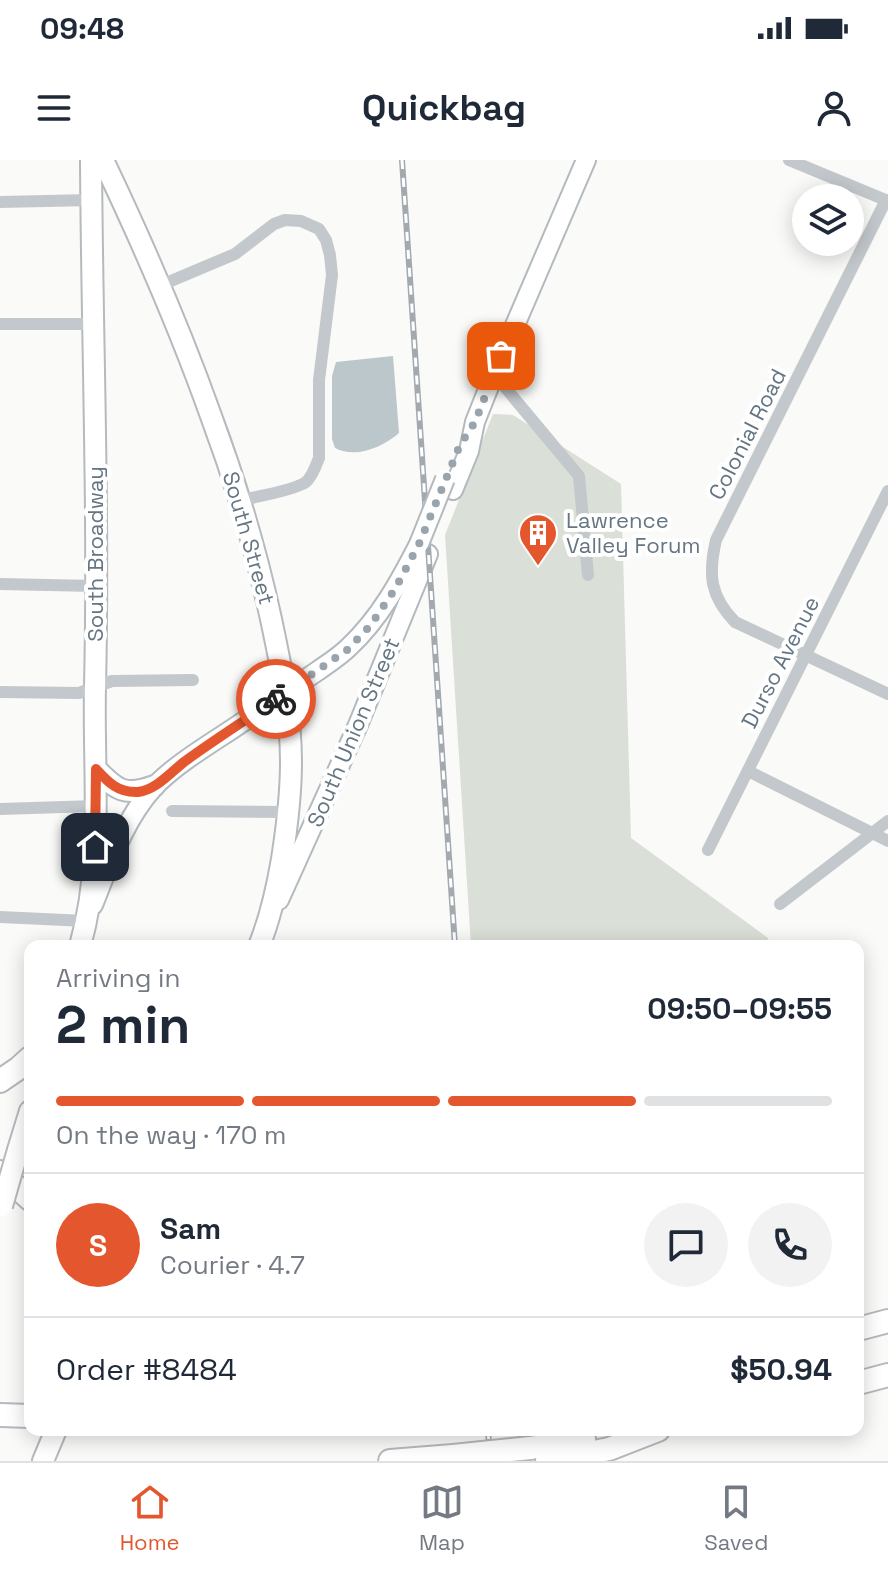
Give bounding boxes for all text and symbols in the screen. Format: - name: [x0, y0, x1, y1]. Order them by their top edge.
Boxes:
- text: 09:48: [40, 9, 124, 48]
- text: Quickbag: [362, 85, 526, 131]
- icon: menu: [32, 86, 76, 130]
- icon: person: [812, 86, 856, 130]
- map controls: [792, 184, 864, 256]
- button: layers: [792, 184, 864, 256]
- pin: [467, 322, 535, 390]
- icon: bag: [479, 334, 523, 378]
- street label: Colonial Road: [702, 364, 792, 504]
- street label: South Broadway: [81, 466, 109, 642]
- street label: South Street: [217, 468, 281, 608]
- place label: Lawrence Valley Forum: [566, 506, 700, 559]
- building icon: Lawrence Valley Forum: [517, 512, 559, 567]
- street label: Durso Avenue: [735, 591, 825, 733]
- street label: South Union Street: [300, 633, 406, 831]
- courier: [236, 659, 316, 739]
- icon: bike: [254, 677, 298, 721]
- pin: [61, 813, 129, 881]
- icon: home: [73, 825, 117, 869]
- text: Arriving in: [56, 961, 180, 995]
- text: 09:50–09:55: [647, 989, 832, 1028]
- text: 2 min: [56, 992, 190, 1058]
- text: On the way · 170 m: [56, 1118, 286, 1152]
- button: chat: [644, 1203, 728, 1287]
- button: phone: [748, 1203, 832, 1287]
- text: Sam: [160, 1209, 221, 1248]
- text: S: [89, 1226, 107, 1265]
- text: Courier · 4.7: [160, 1248, 305, 1282]
- text: Order #8484: [56, 1350, 237, 1389]
- text: $50.94: [730, 1350, 832, 1389]
- tab: Home: [120, 1480, 180, 1556]
- tab: Map: [419, 1480, 465, 1556]
- tab: Saved: [704, 1480, 768, 1556]

